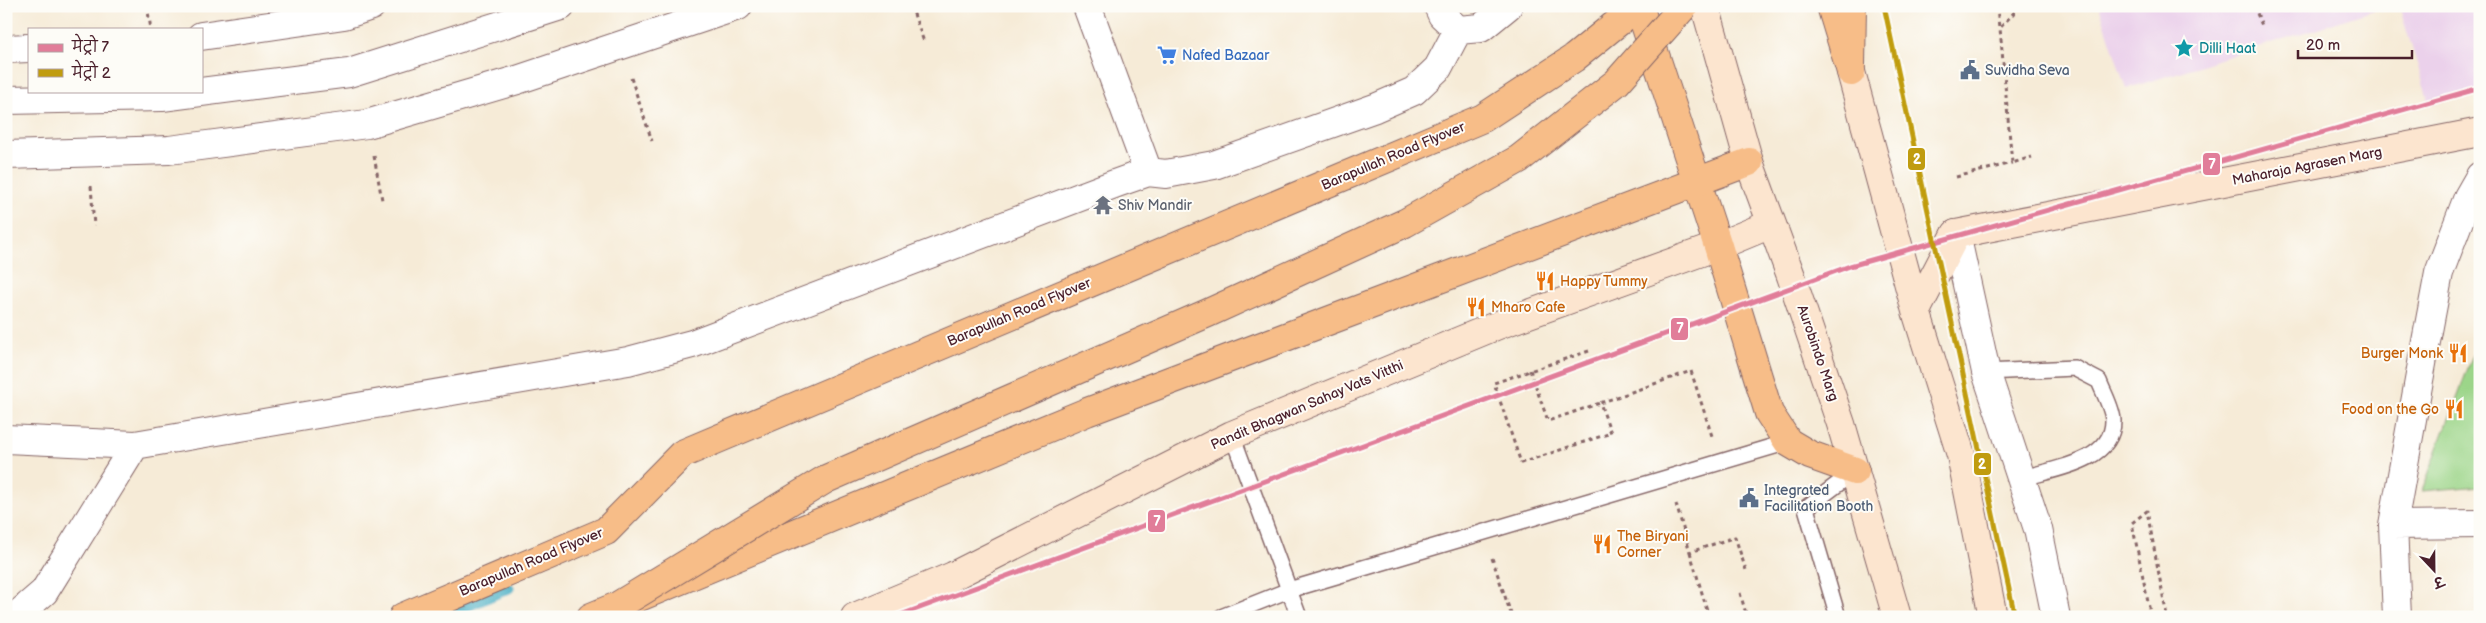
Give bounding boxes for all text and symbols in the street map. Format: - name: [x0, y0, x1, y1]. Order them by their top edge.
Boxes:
- legend: [28, 28, 202, 92]
- scale bar: [2298, 28, 2412, 60]
- text: मेट्रो 7: [71, 33, 109, 57]
- text: 20 m: [2306, 36, 2340, 55]
- place icon: Dilli Haat: [2173, 37, 2195, 59]
- place label: Dilli Haat: [2199, 40, 2257, 57]
- supermarket icon: Nafed Bazaar: [1156, 44, 1178, 66]
- place label: Nafed Bazaar: [1182, 47, 1270, 64]
- text: मेट्रो 2: [71, 59, 111, 83]
- public building icon: Suvidha Seva: [1959, 59, 1981, 81]
- place label: Suvidha Seva: [1985, 62, 2070, 79]
- street label: Barapullah Road Flyover: [1319, 118, 1468, 194]
- street label: Maharaja Agrasen Marg: [2231, 143, 2383, 189]
- line badge: 2: [1907, 147, 1926, 171]
- text: 2: [1913, 151, 1922, 168]
- line badge: 7: [2202, 152, 2221, 176]
- text: 7: [2208, 156, 2216, 173]
- temple icon: Shiv Mandir: [1092, 194, 1114, 216]
- place label: Shiv Mandir: [1118, 197, 1193, 214]
- restaurant icon: Happy Tummy: [1534, 270, 1556, 292]
- place label: Happy Tummy: [1560, 273, 1648, 290]
- street label: Barapullah Road Flyover: [945, 274, 1094, 350]
- restaurant icon: Mharo Cafe: [1465, 296, 1487, 318]
- place label: Mharo Cafe: [1491, 299, 1565, 316]
- street label: Aurobindo Marg: [1794, 303, 1842, 403]
- line badge: 7: [1670, 317, 1689, 341]
- text: 7: [1676, 320, 1684, 337]
- restaurant icon: Burger Monk: [2447, 342, 2469, 364]
- place label: Burger Monk: [2361, 345, 2443, 362]
- street label: Pandit Bhagwan Sahay Vats Vitthi: [1208, 357, 1406, 453]
- restaurant icon: Food on the Go: [2443, 398, 2465, 420]
- place label: Food on the Go: [2341, 401, 2439, 418]
- line badge: 2: [1973, 452, 1992, 476]
- text: 2: [1978, 456, 1987, 473]
- place label: Integrated Facilitation Booth: [1764, 482, 1874, 515]
- public building icon: Integrated Facilitation Booth: [1738, 487, 1760, 509]
- line badge: 7: [1147, 509, 1166, 533]
- text: 7: [1153, 513, 1161, 530]
- street label: Barapullah Road Flyover: [457, 524, 606, 600]
- place label: The Biryani Corner: [1617, 528, 1689, 561]
- restaurant icon: The Biryani Corner: [1591, 533, 1613, 555]
- north arrow: [2408, 546, 2458, 596]
- text: उ: [2430, 571, 2448, 592]

